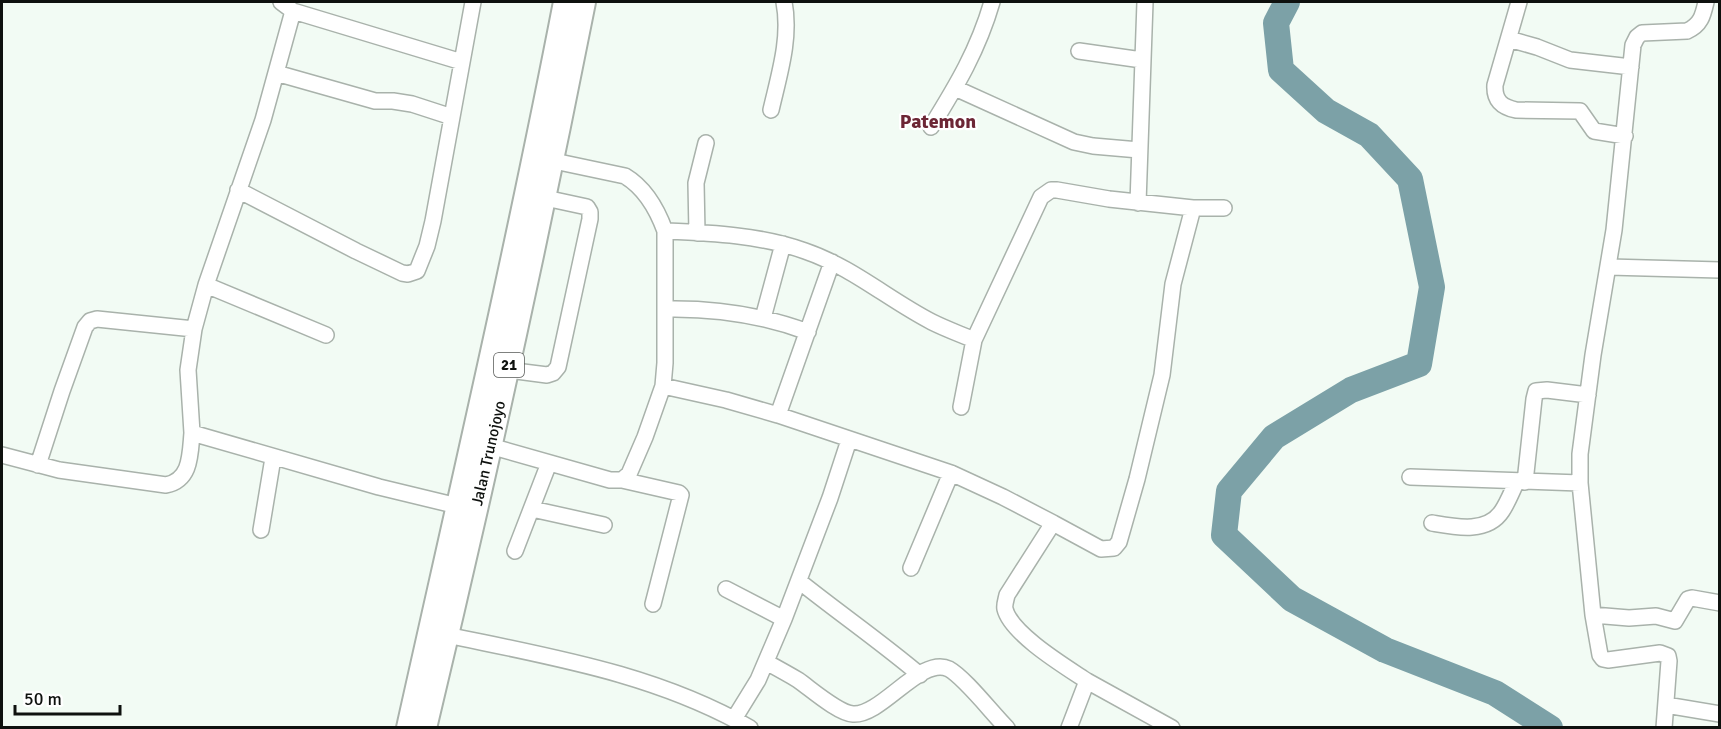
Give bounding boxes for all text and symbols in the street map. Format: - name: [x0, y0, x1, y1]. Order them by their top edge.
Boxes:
- district label: Patemon: [900, 109, 976, 134]
- road number: 21: [494, 353, 524, 377]
- street label: Jalan Trunojoyo: [467, 399, 510, 508]
- scale bar: [15, 678, 120, 716]
- text: 50 m: [24, 688, 62, 710]

